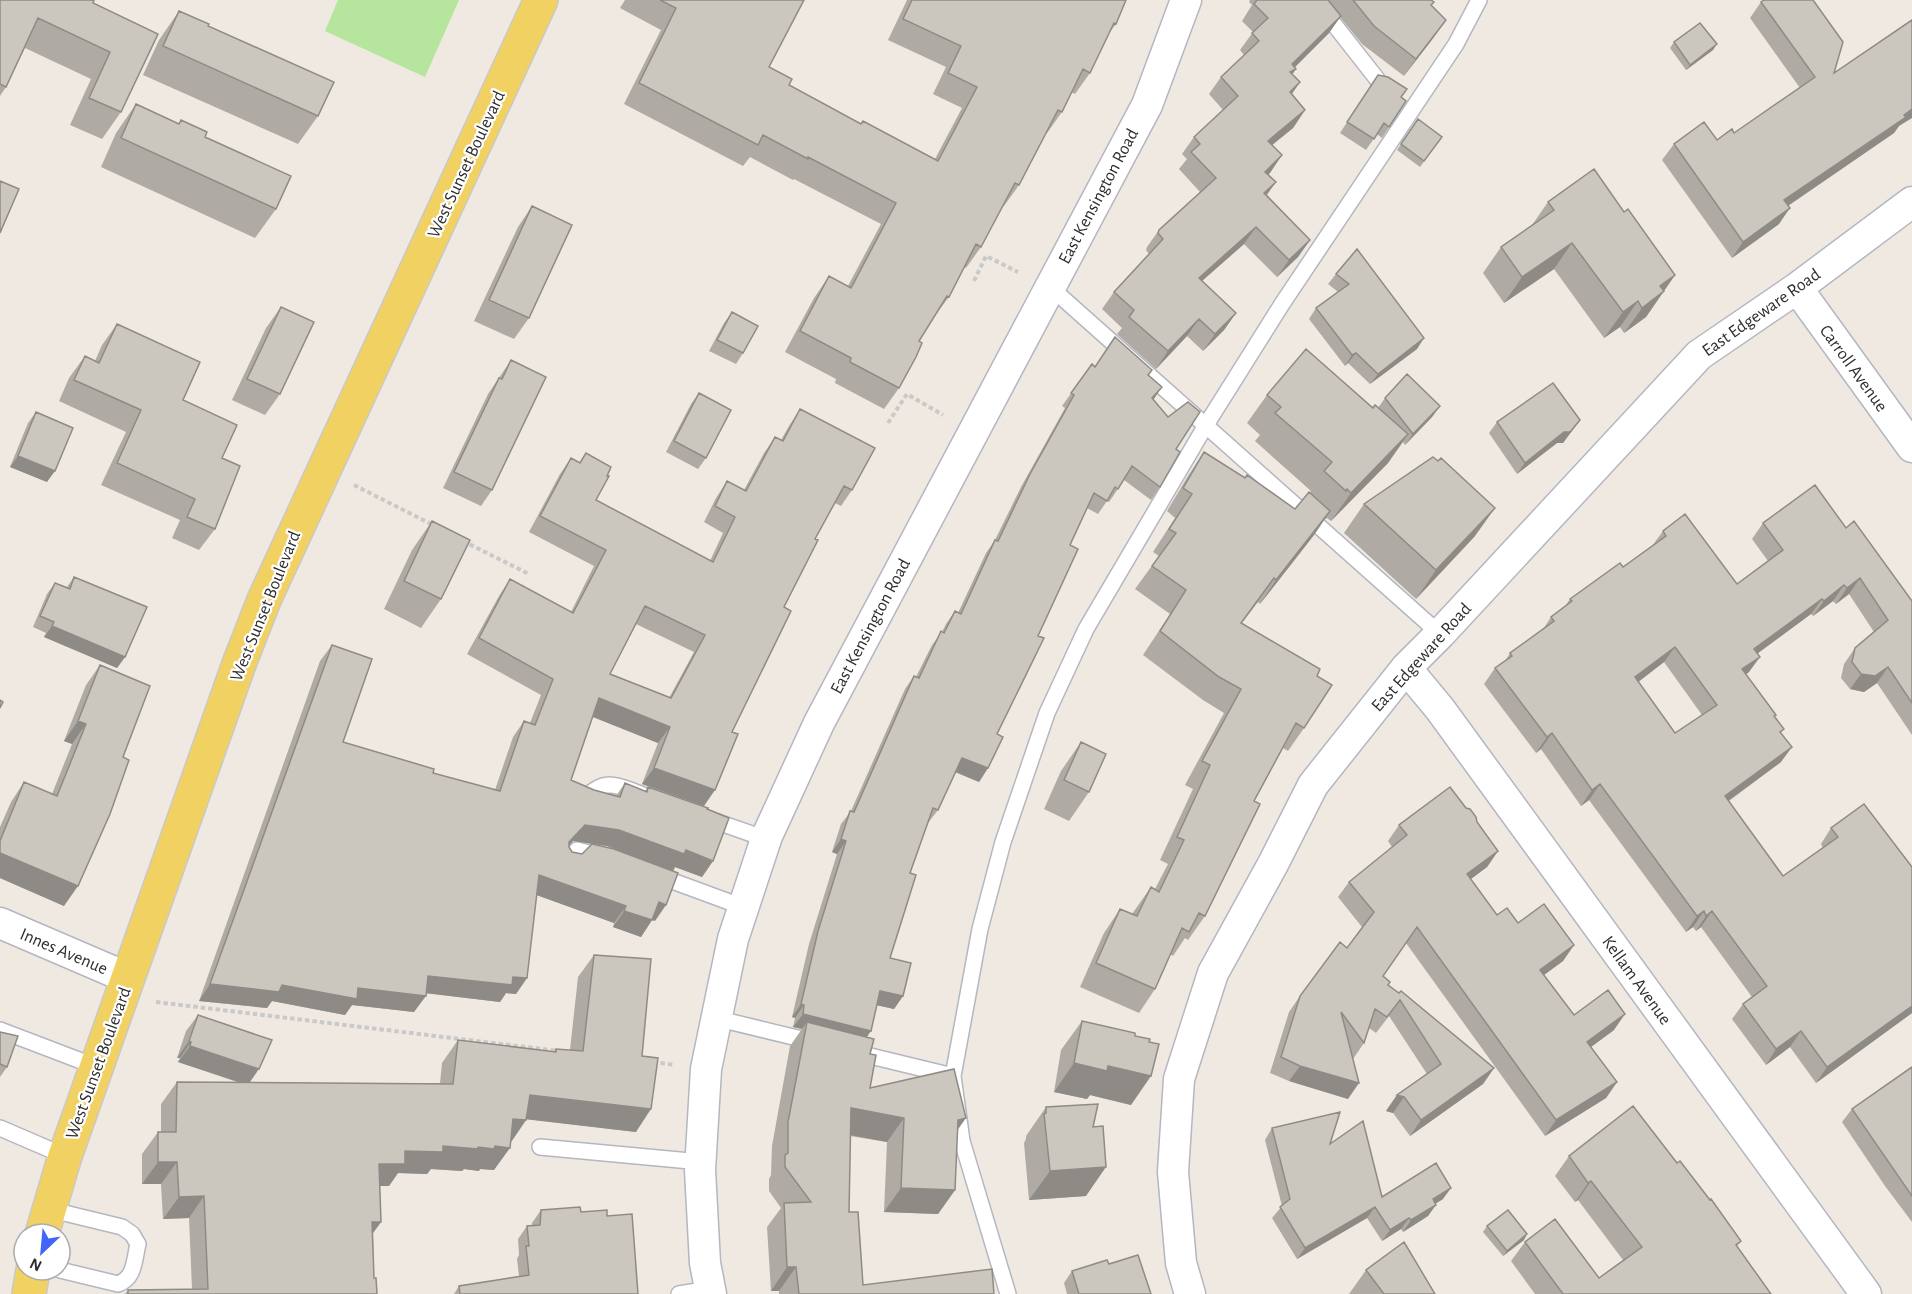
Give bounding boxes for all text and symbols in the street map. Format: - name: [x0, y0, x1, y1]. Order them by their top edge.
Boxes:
- street label: West Sunset Boulevard: [425, 88, 509, 241]
- street label: East Kensington Road: [1056, 126, 1142, 267]
- street label: East Edgeware Road: [1699, 265, 1824, 360]
- street label: Carroll Avenue: [1816, 322, 1891, 415]
- street label: West Sunset Boulevard: [228, 529, 304, 684]
- street label: East Kensington Road: [828, 556, 914, 697]
- street label: East Edgeware Road: [1368, 600, 1475, 716]
- street label: Innes Avenue: [17, 925, 110, 978]
- street label: Kellam Avenue: [1598, 933, 1674, 1028]
- street label: West Sunset Boulevard: [63, 985, 135, 1142]
- north arrow: [12, 1222, 72, 1282]
- text: N: [27, 1255, 44, 1274]

